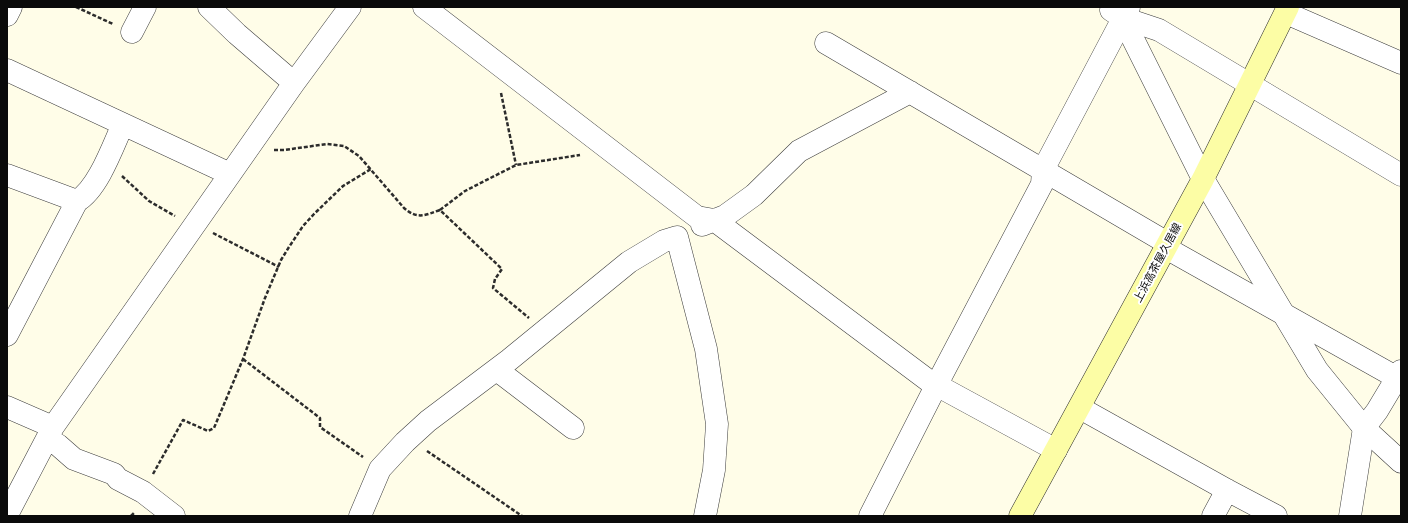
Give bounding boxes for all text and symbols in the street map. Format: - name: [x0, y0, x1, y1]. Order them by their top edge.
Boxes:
- street label: 上浜高茶屋久居線: [1132, 221, 1184, 305]

